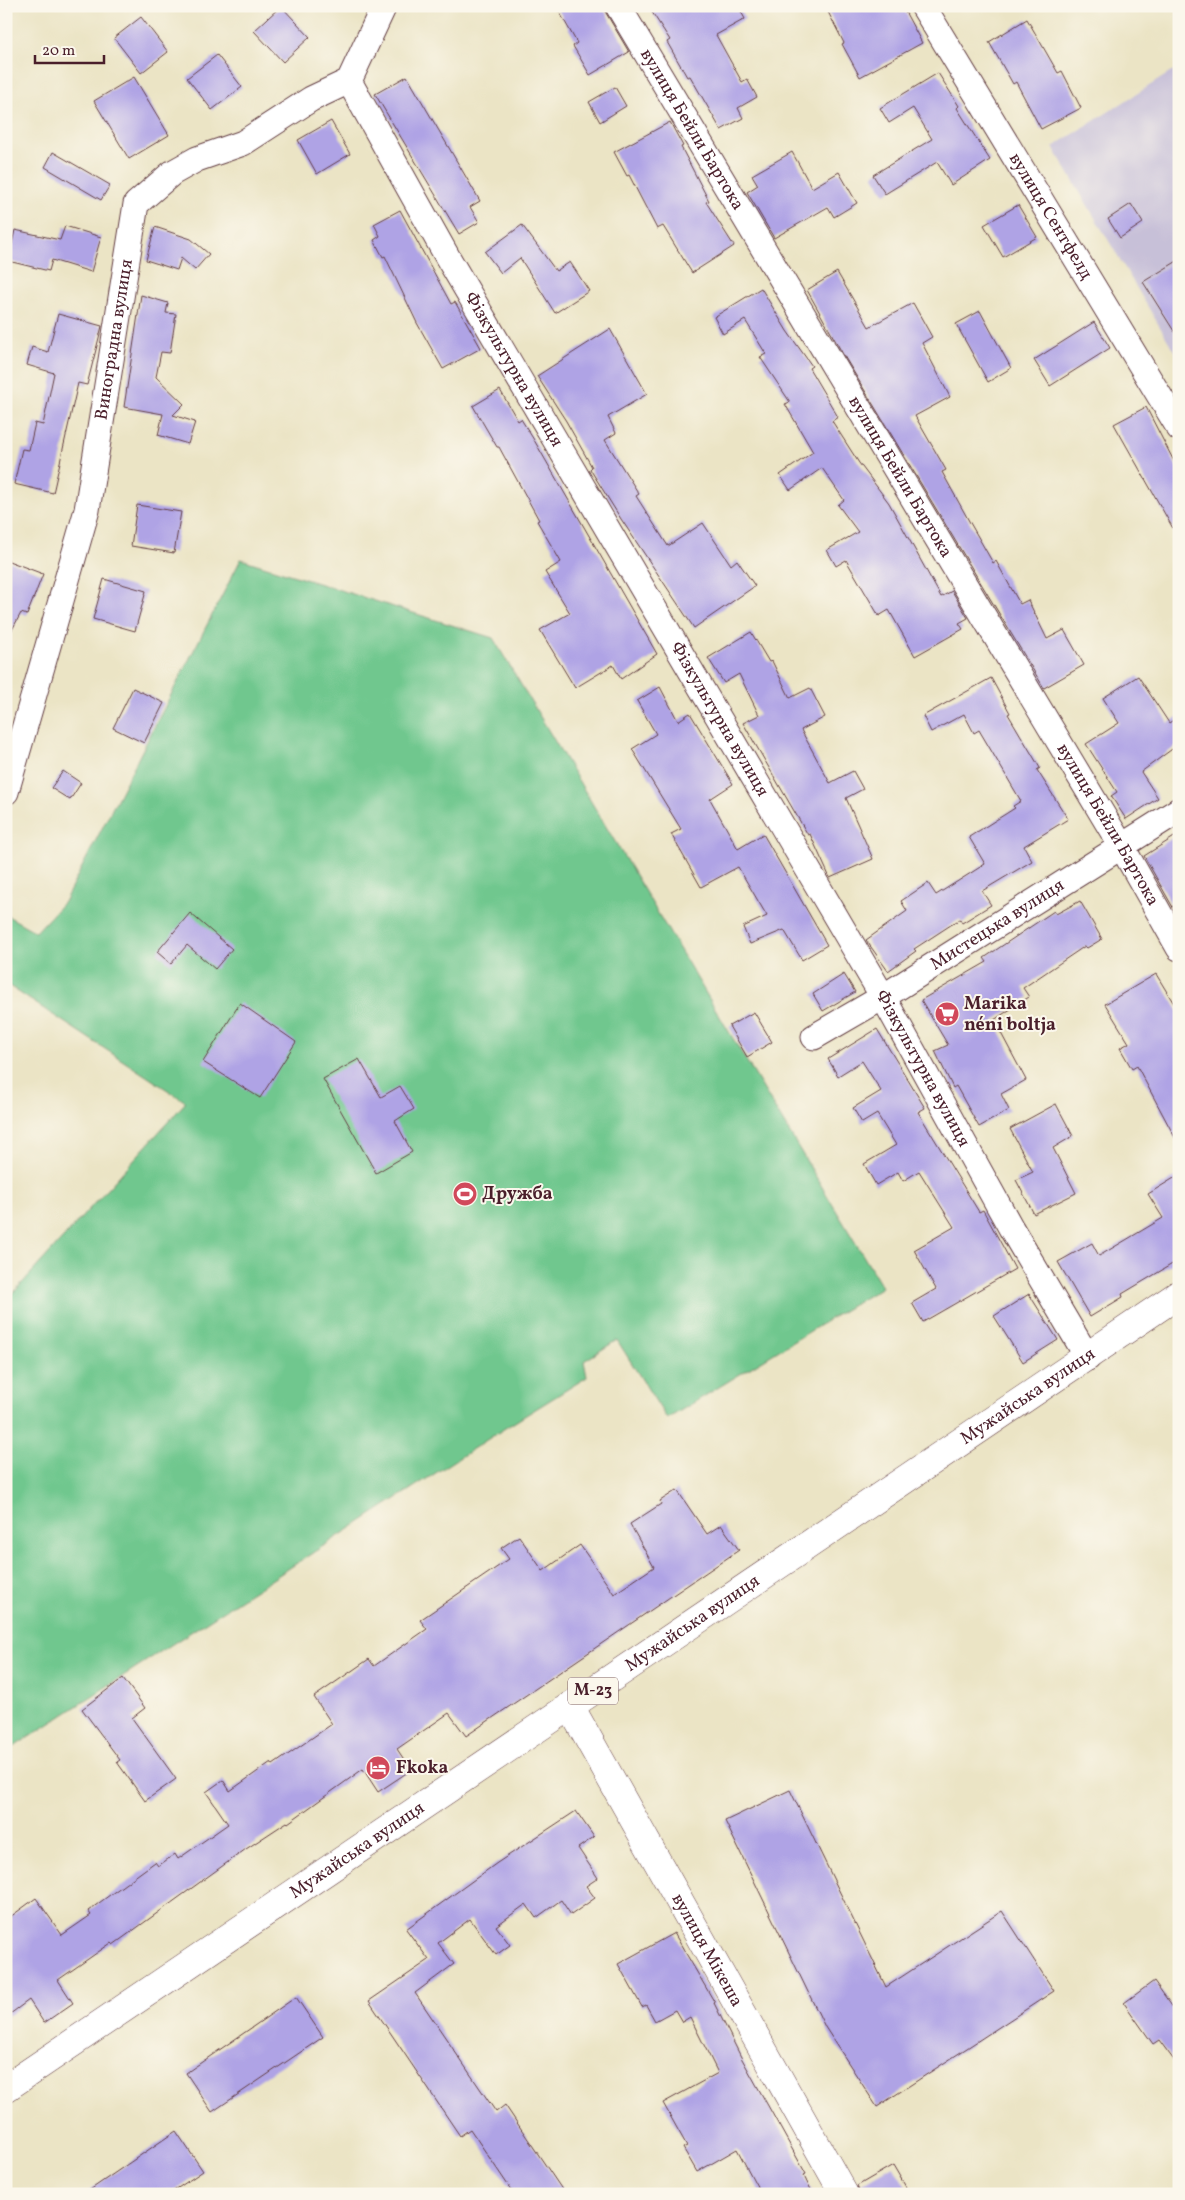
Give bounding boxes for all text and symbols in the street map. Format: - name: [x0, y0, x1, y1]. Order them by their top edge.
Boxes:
- scale bar: [35, 32, 104, 64]
- text: 20 m: [42, 41, 75, 62]
- street label: вулиця Бейли Бартока: [634, 44, 750, 215]
- street label: вулиця Сентфелд: [1003, 148, 1099, 284]
- street label: Виноградна вулиця: [89, 257, 139, 422]
- street label: Фізкультурна вулиця: [458, 287, 569, 452]
- street label: вулиця Бейли Бартока: [842, 391, 958, 563]
- street label: Фізкультурна вулиця: [664, 637, 775, 801]
- street label: вулиця Бейли Бартока: [1050, 739, 1165, 910]
- street label: Мистецька вулиця: [925, 873, 1069, 977]
- street label: Фізкультурна вулиця: [869, 985, 976, 1152]
- place label: Marika néni boltja: [964, 992, 1056, 1038]
- supermarket icon: Marika néni boltja: [934, 1001, 960, 1027]
- sports icon: Дружба: [452, 1181, 478, 1207]
- place label: Дружба: [482, 1182, 553, 1207]
- street label: Мужайська вулиця: [956, 1342, 1100, 1451]
- street label: Мужайська вулиця: [620, 1569, 765, 1678]
- road number: М-23: [568, 1678, 618, 1704]
- hotel icon: Fkoka: [365, 1755, 391, 1781]
- place label: Fkoka: [396, 1756, 448, 1781]
- street label: Мужайська вулиця: [285, 1796, 429, 1905]
- street label: вулиця Мікеша: [665, 1889, 749, 2011]

